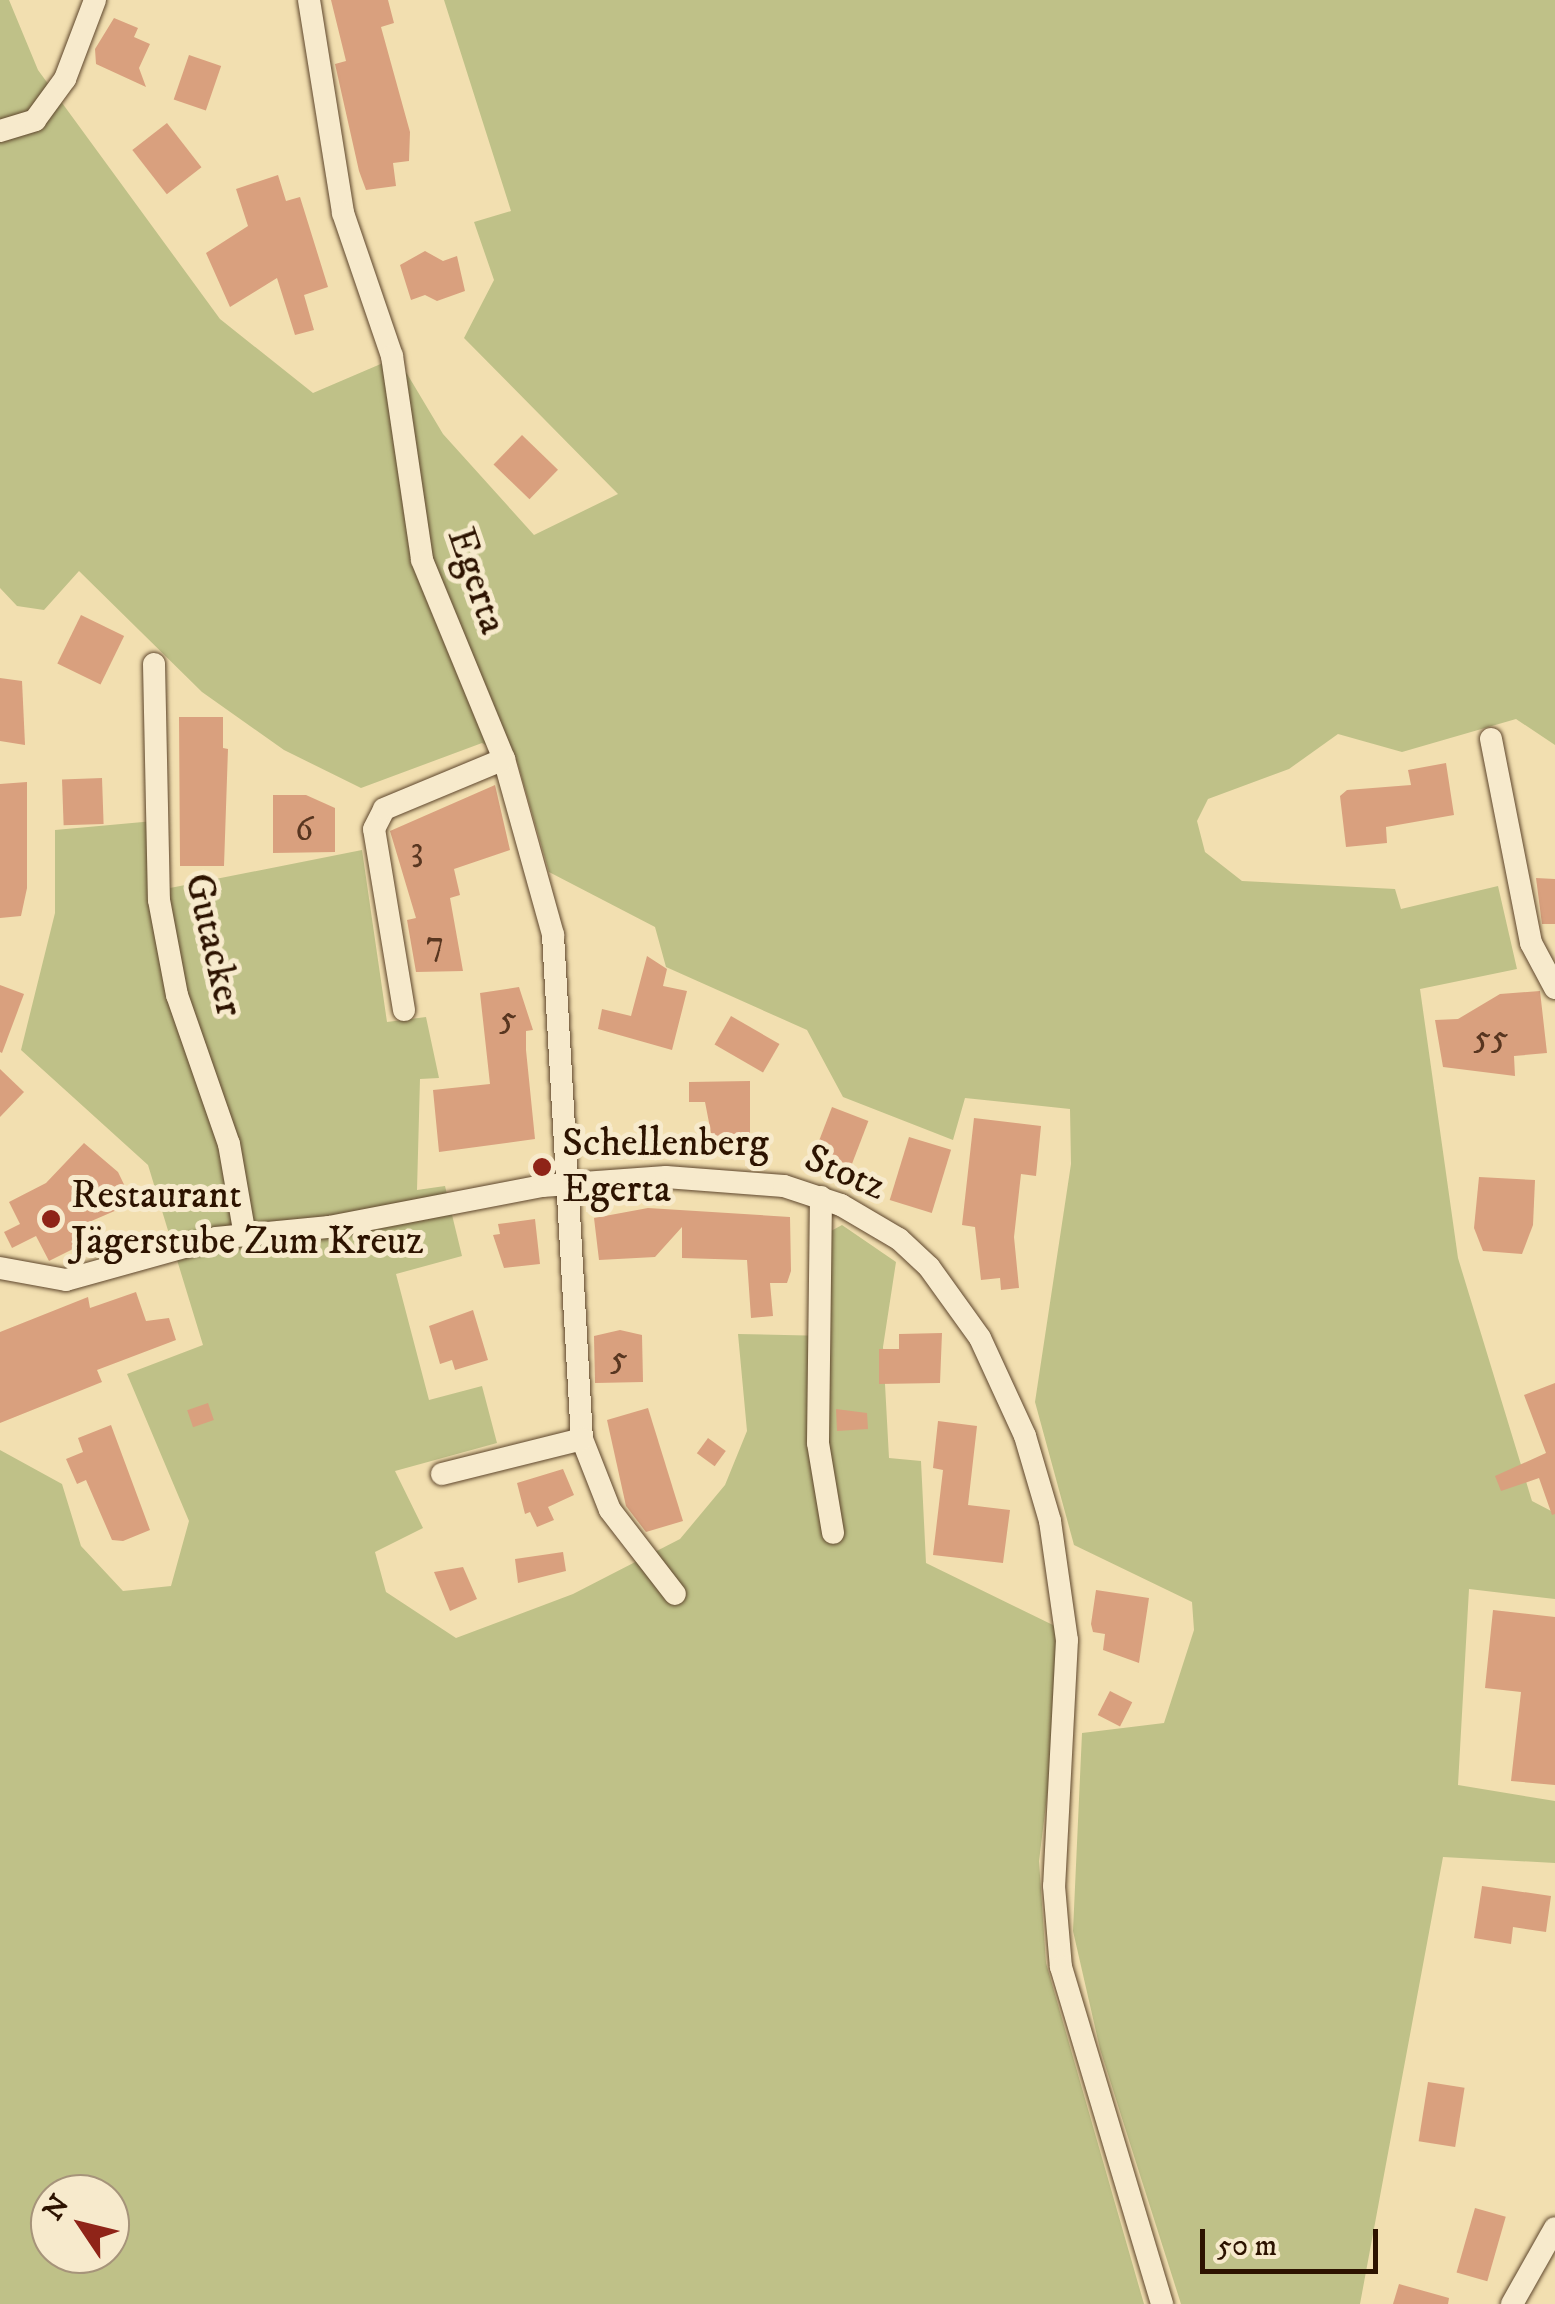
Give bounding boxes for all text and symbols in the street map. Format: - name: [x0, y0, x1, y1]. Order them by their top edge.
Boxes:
- street label: Egerta: [436, 522, 516, 640]
- house number: 6: [295, 809, 313, 851]
- house number: 3: [410, 829, 424, 871]
- street label: Gutacker: [173, 869, 253, 1021]
- house number: 7: [426, 923, 444, 965]
- house number: 5: [499, 998, 517, 1040]
- house number: 55: [1474, 1017, 1508, 1059]
- place label: Schellenberg Egerta: [562, 1120, 769, 1214]
- street label: Stotz: [797, 1135, 893, 1211]
- marker: Schellenberg Egerta: [531, 1156, 553, 1178]
- place label: Restaurant Jägerstube Zum Kreuz: [71, 1172, 424, 1266]
- marker: Restaurant Jägerstube Zum Kreuz: [40, 1208, 62, 1230]
- house number: 5: [610, 1338, 628, 1380]
- north arrow: [30, 2174, 130, 2274]
- text: N: [36, 2188, 78, 2227]
- scale bar: [1205, 2209, 1382, 2271]
- text: 50 m: [1217, 2228, 1277, 2265]

